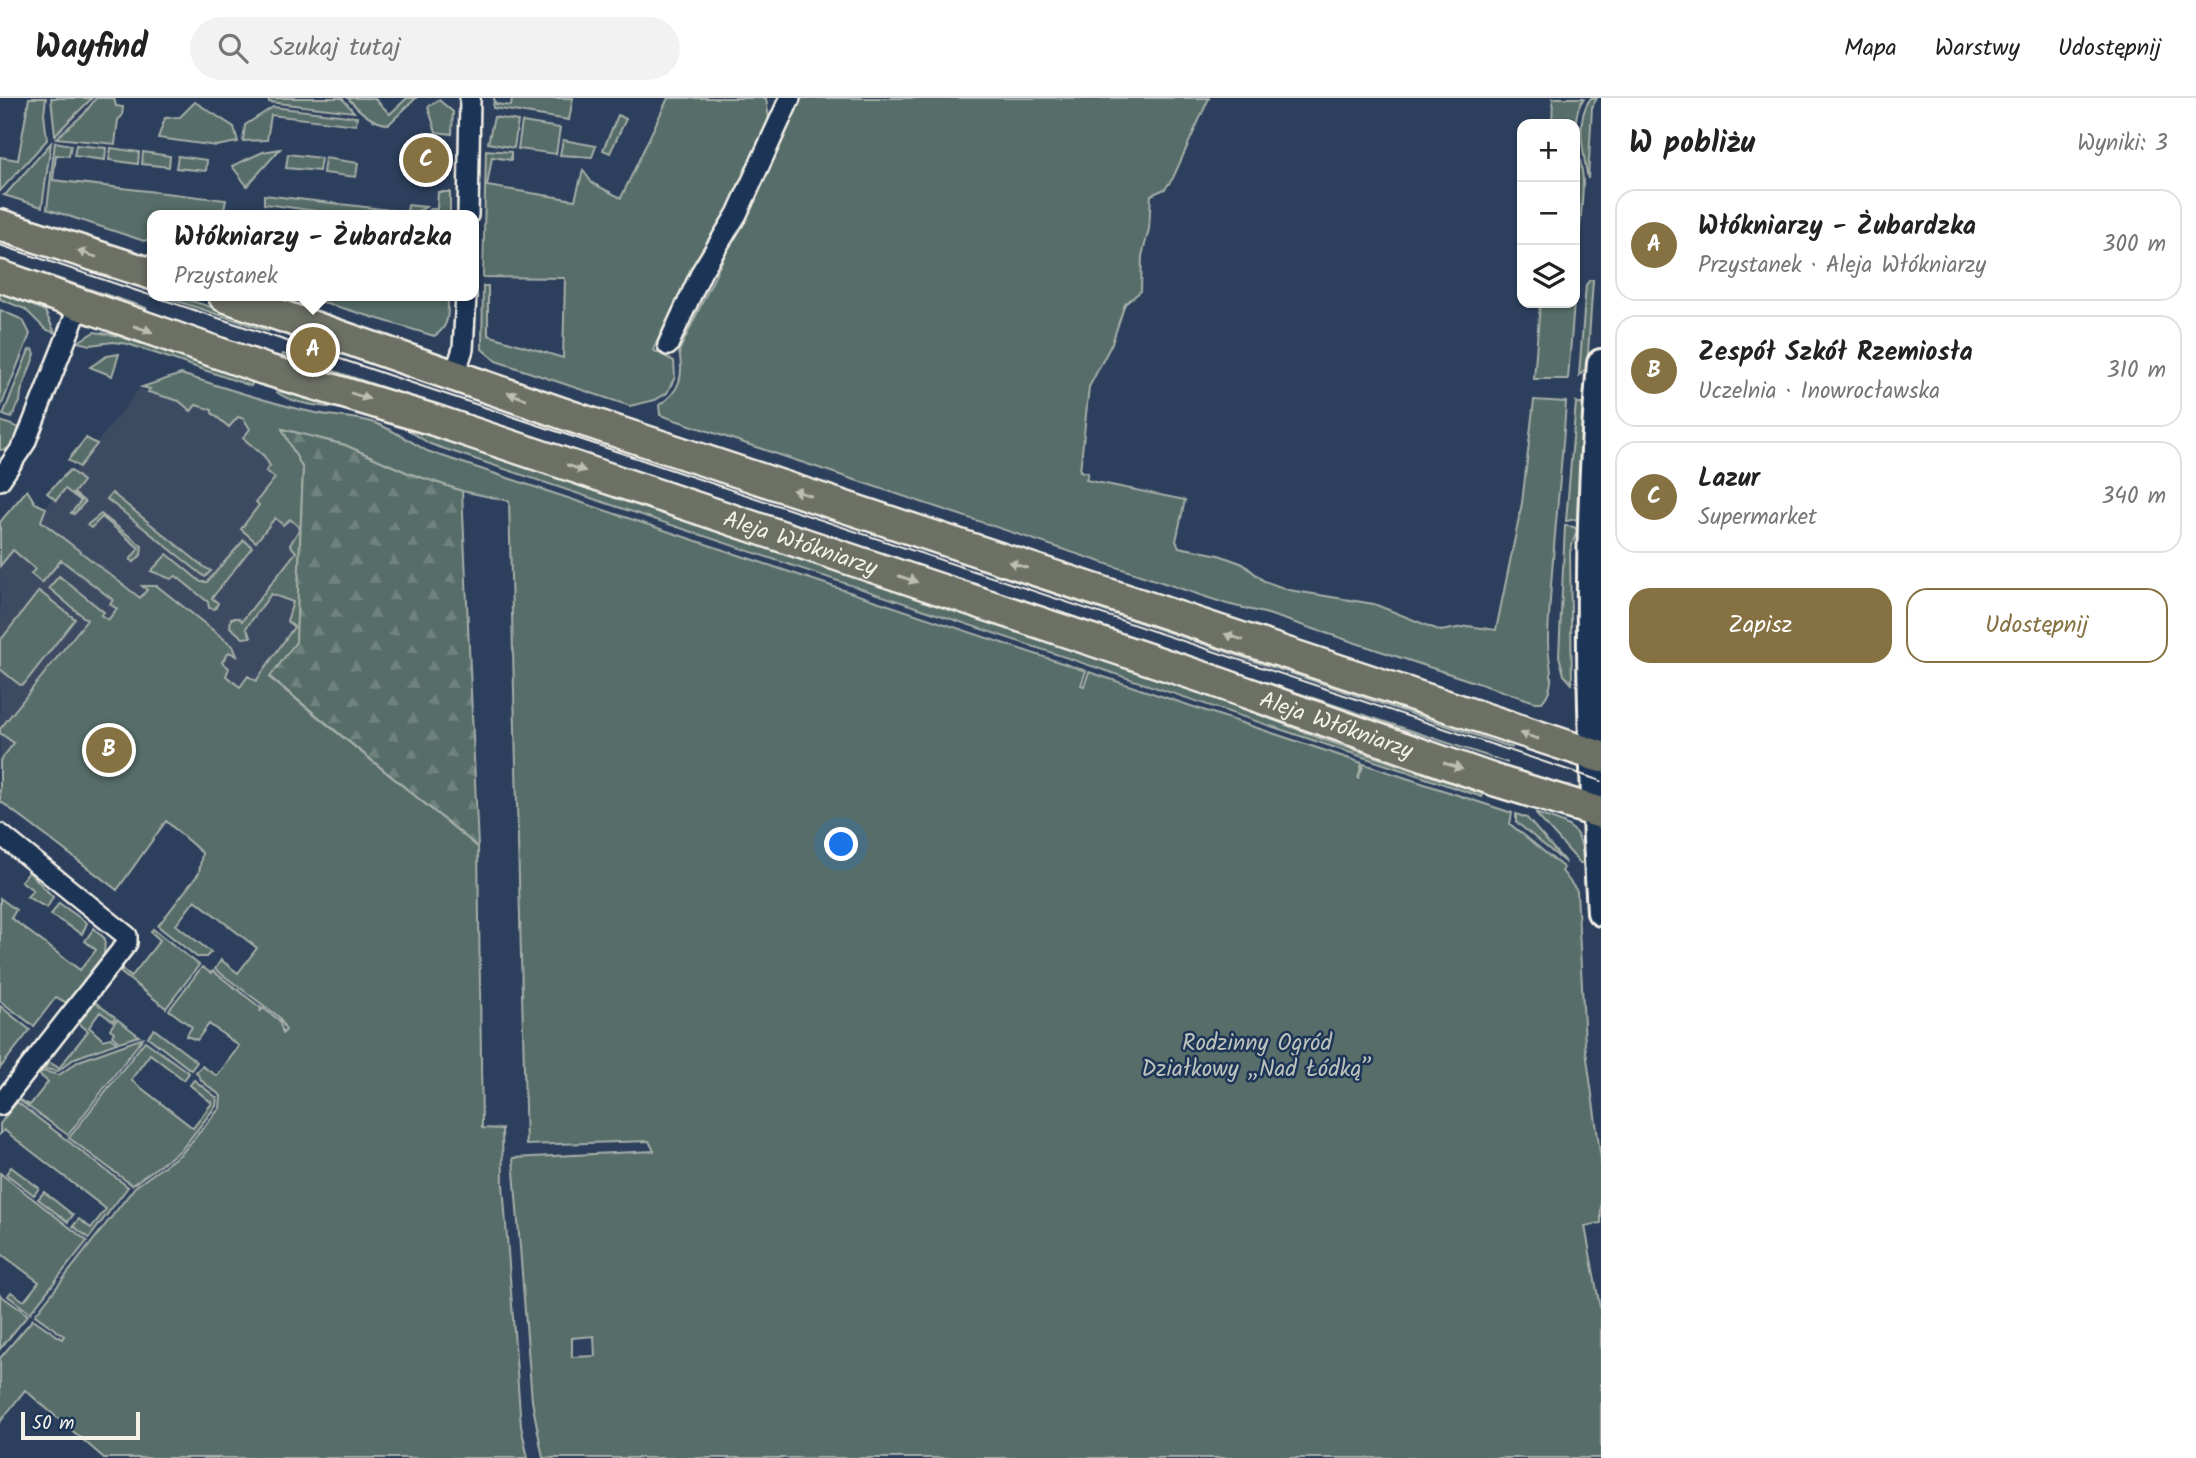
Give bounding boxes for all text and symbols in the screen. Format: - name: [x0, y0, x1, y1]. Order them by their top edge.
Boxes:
- search box: [190, 17, 680, 80]
- text: Wayfind: [35, 22, 148, 75]
- text: Szukaj tutaj: [270, 27, 401, 69]
- icon: search: [214, 29, 252, 67]
- text: Mapa: [1844, 29, 1897, 68]
- text: Warstwy: [1935, 29, 2020, 68]
- text: Udostępnij: [2058, 29, 2161, 68]
- map controls: [1517, 119, 1580, 308]
- button: +: [1517, 119, 1580, 182]
- text: W pobliżu: [1629, 120, 1755, 168]
- text: Wyniki: 3: [2077, 126, 2168, 162]
- pin: C: [403, 134, 449, 186]
- button: −: [1517, 182, 1580, 245]
- text: Włókniarzy - Żubardzka: [1698, 206, 1976, 248]
- popup: [147, 210, 479, 301]
- text: Włókniarzy - Żubardzka: [174, 217, 452, 259]
- text: A: [1647, 227, 1661, 263]
- text: 300 m: [2102, 227, 2166, 263]
- button: layers: [1517, 245, 1580, 308]
- one-way arrow: [76, 248, 97, 259]
- text: Przystanek · Aleja Włókniarzy: [1698, 248, 1986, 284]
- text: Przystanek: [174, 259, 278, 295]
- one-way arrow: [133, 324, 154, 334]
- pin: A: [290, 324, 336, 376]
- text: Zespół Szkół Rzemiosła: [1698, 332, 1973, 374]
- text: B: [1647, 353, 1661, 389]
- text: 310 m: [2107, 353, 2166, 389]
- text: Uczelnia · Inowrocławska: [1698, 374, 1940, 410]
- one-way arrow: [507, 391, 528, 402]
- one-way arrow: [350, 392, 371, 402]
- text: Lazur: [1698, 458, 1760, 500]
- one-way arrow: [566, 463, 587, 474]
- text: C: [1647, 479, 1661, 515]
- text: 340 m: [2101, 479, 2166, 515]
- one-way arrow: [792, 487, 813, 498]
- text: Supermarket: [1698, 500, 1817, 536]
- street label: Aleja Włókniarzy: [718, 502, 882, 587]
- one-way arrow: [1007, 559, 1028, 570]
- one-way arrow: [898, 574, 919, 585]
- button: Zapisz: [1629, 588, 1892, 663]
- button: Udostępnij: [1906, 588, 2168, 663]
- one-way arrow: [1223, 631, 1244, 642]
- street label: Aleja Włókniarzy: [1254, 683, 1418, 770]
- pin: B: [86, 724, 132, 776]
- one-way arrow: [1518, 730, 1539, 740]
- one-way arrow: [1442, 761, 1463, 772]
- your location: [824, 827, 858, 861]
- park label: Rodzinny Ogród Działkowy „Nad Łódką”: [1142, 1026, 1373, 1088]
- scale bar: [21, 1409, 140, 1441]
- text: 50 m: [32, 1409, 74, 1439]

